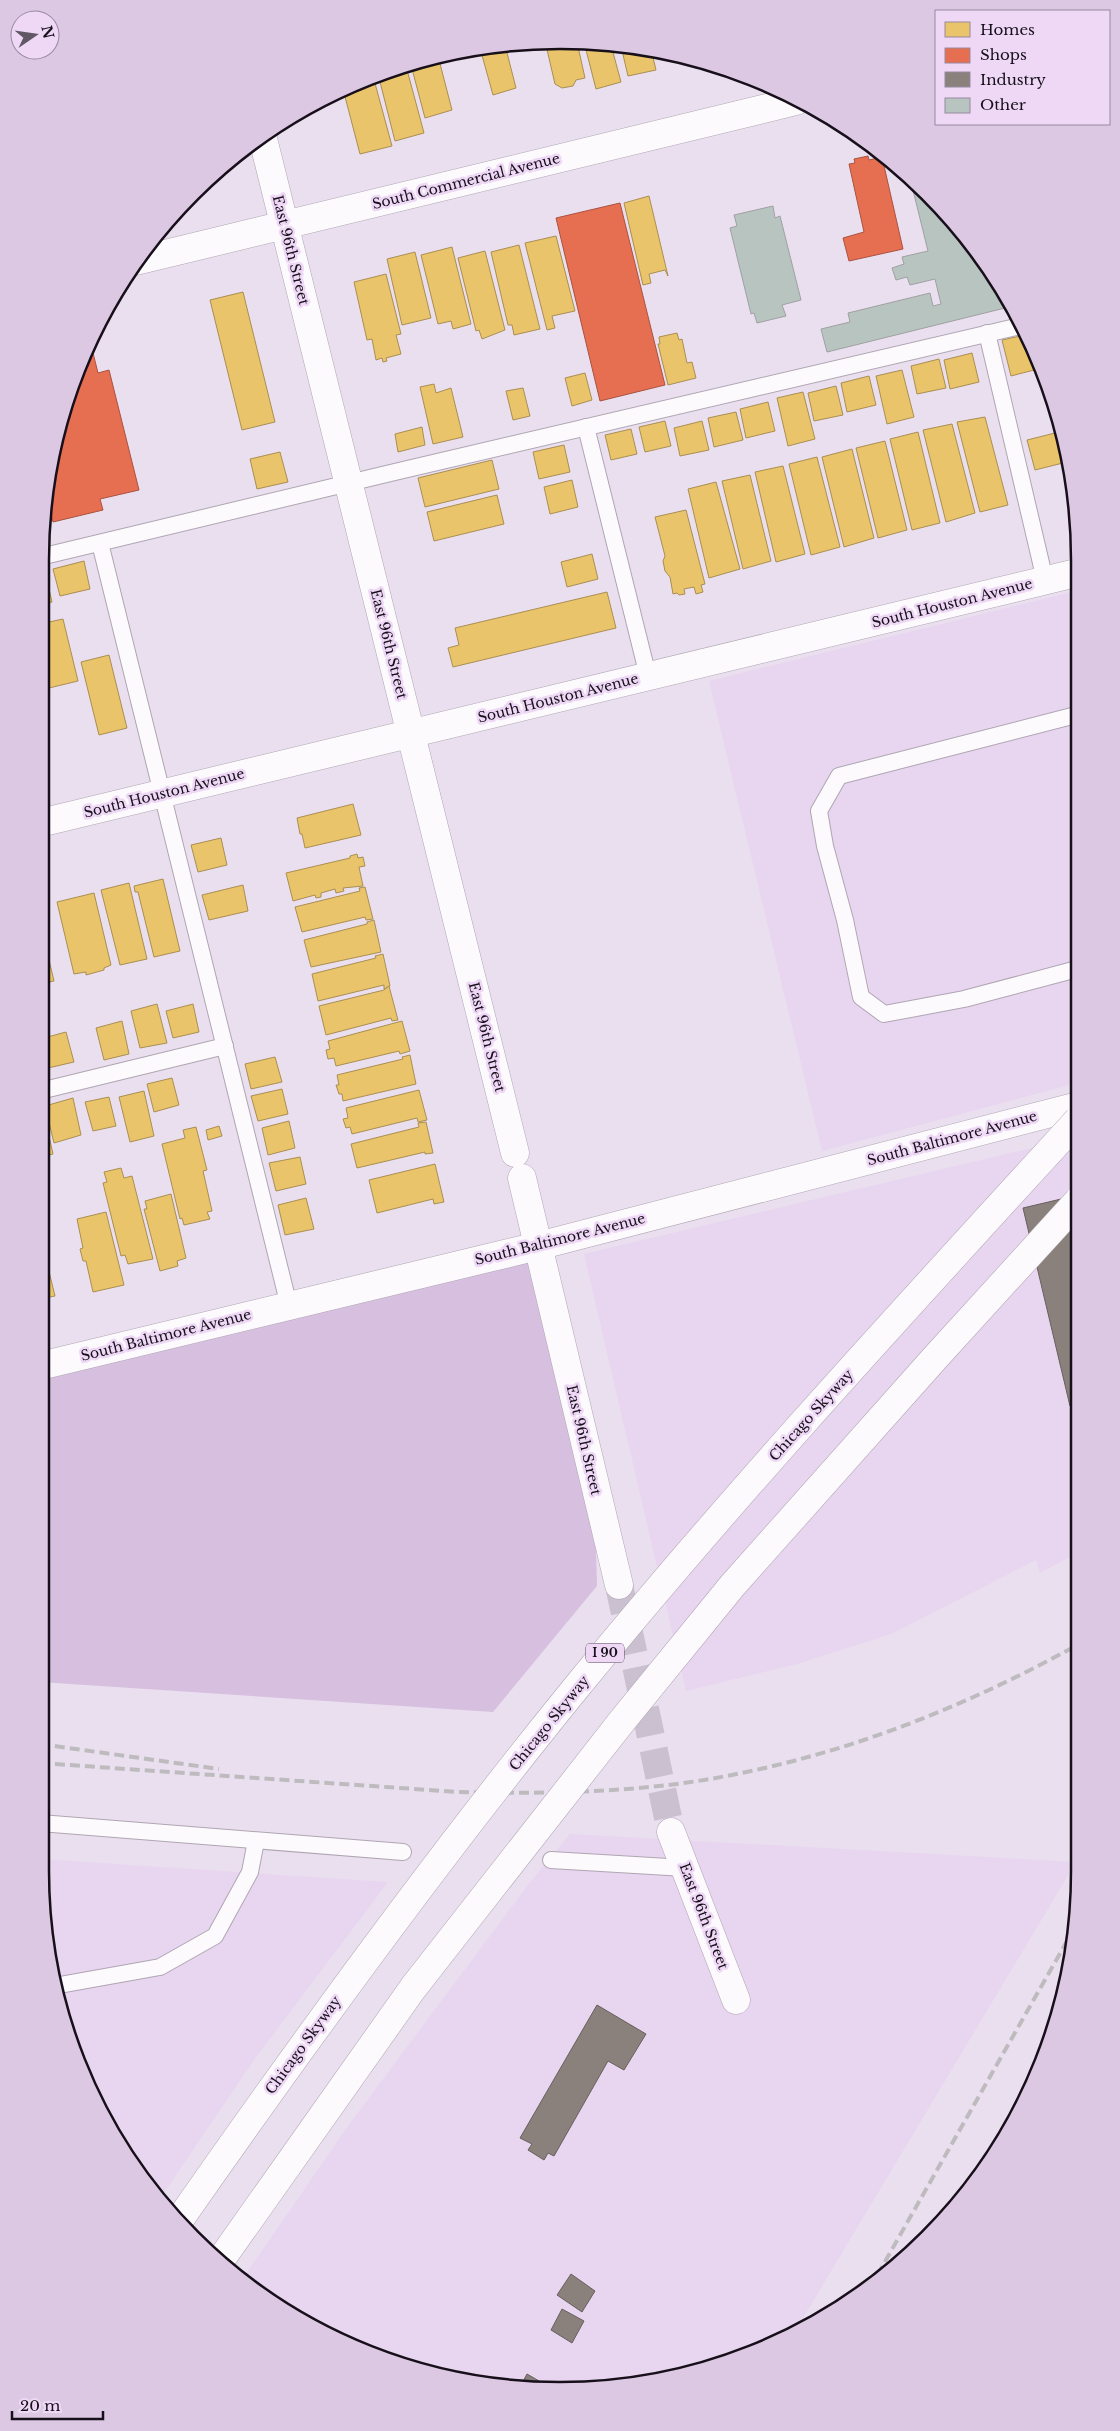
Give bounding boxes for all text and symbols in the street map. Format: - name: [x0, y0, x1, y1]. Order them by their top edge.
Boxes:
- north arrow: [10, 10, 60, 60]
- legend: [935, 10, 1110, 125]
- text: Homes: [980, 20, 1035, 39]
- text: N: [37, 24, 58, 41]
- text: Shops: [980, 45, 1027, 64]
- text: Industry: [980, 70, 1046, 89]
- text: Other: [980, 95, 1027, 114]
- street label: South Commercial Avenue: [370, 149, 562, 213]
- street label: East 96th Street: [269, 193, 314, 308]
- street label: South Houston Avenue: [870, 574, 1034, 632]
- street label: East 96th Street: [367, 587, 412, 702]
- street label: South Houston Avenue: [476, 669, 640, 727]
- street label: South Houston Avenue: [82, 764, 246, 822]
- street label: East 96th Street: [465, 980, 510, 1095]
- street label: South Baltimore Avenue: [865, 1107, 1039, 1169]
- street label: South Baltimore Avenue: [473, 1209, 647, 1269]
- street label: South Baltimore Avenue: [79, 1305, 253, 1365]
- street label: Chicago Skyway: [765, 1365, 857, 1465]
- street label: East 96th Street: [563, 1383, 606, 1498]
- road number: I 90: [586, 1644, 624, 1662]
- street label: Chicago Skyway: [505, 1672, 593, 1774]
- street label: East 96th Street: [675, 1860, 733, 1972]
- street label: Chicago Skyway: [261, 1992, 345, 2098]
- scale bar: [12, 2388, 104, 2420]
- text: 20 m: [20, 2396, 60, 2415]

